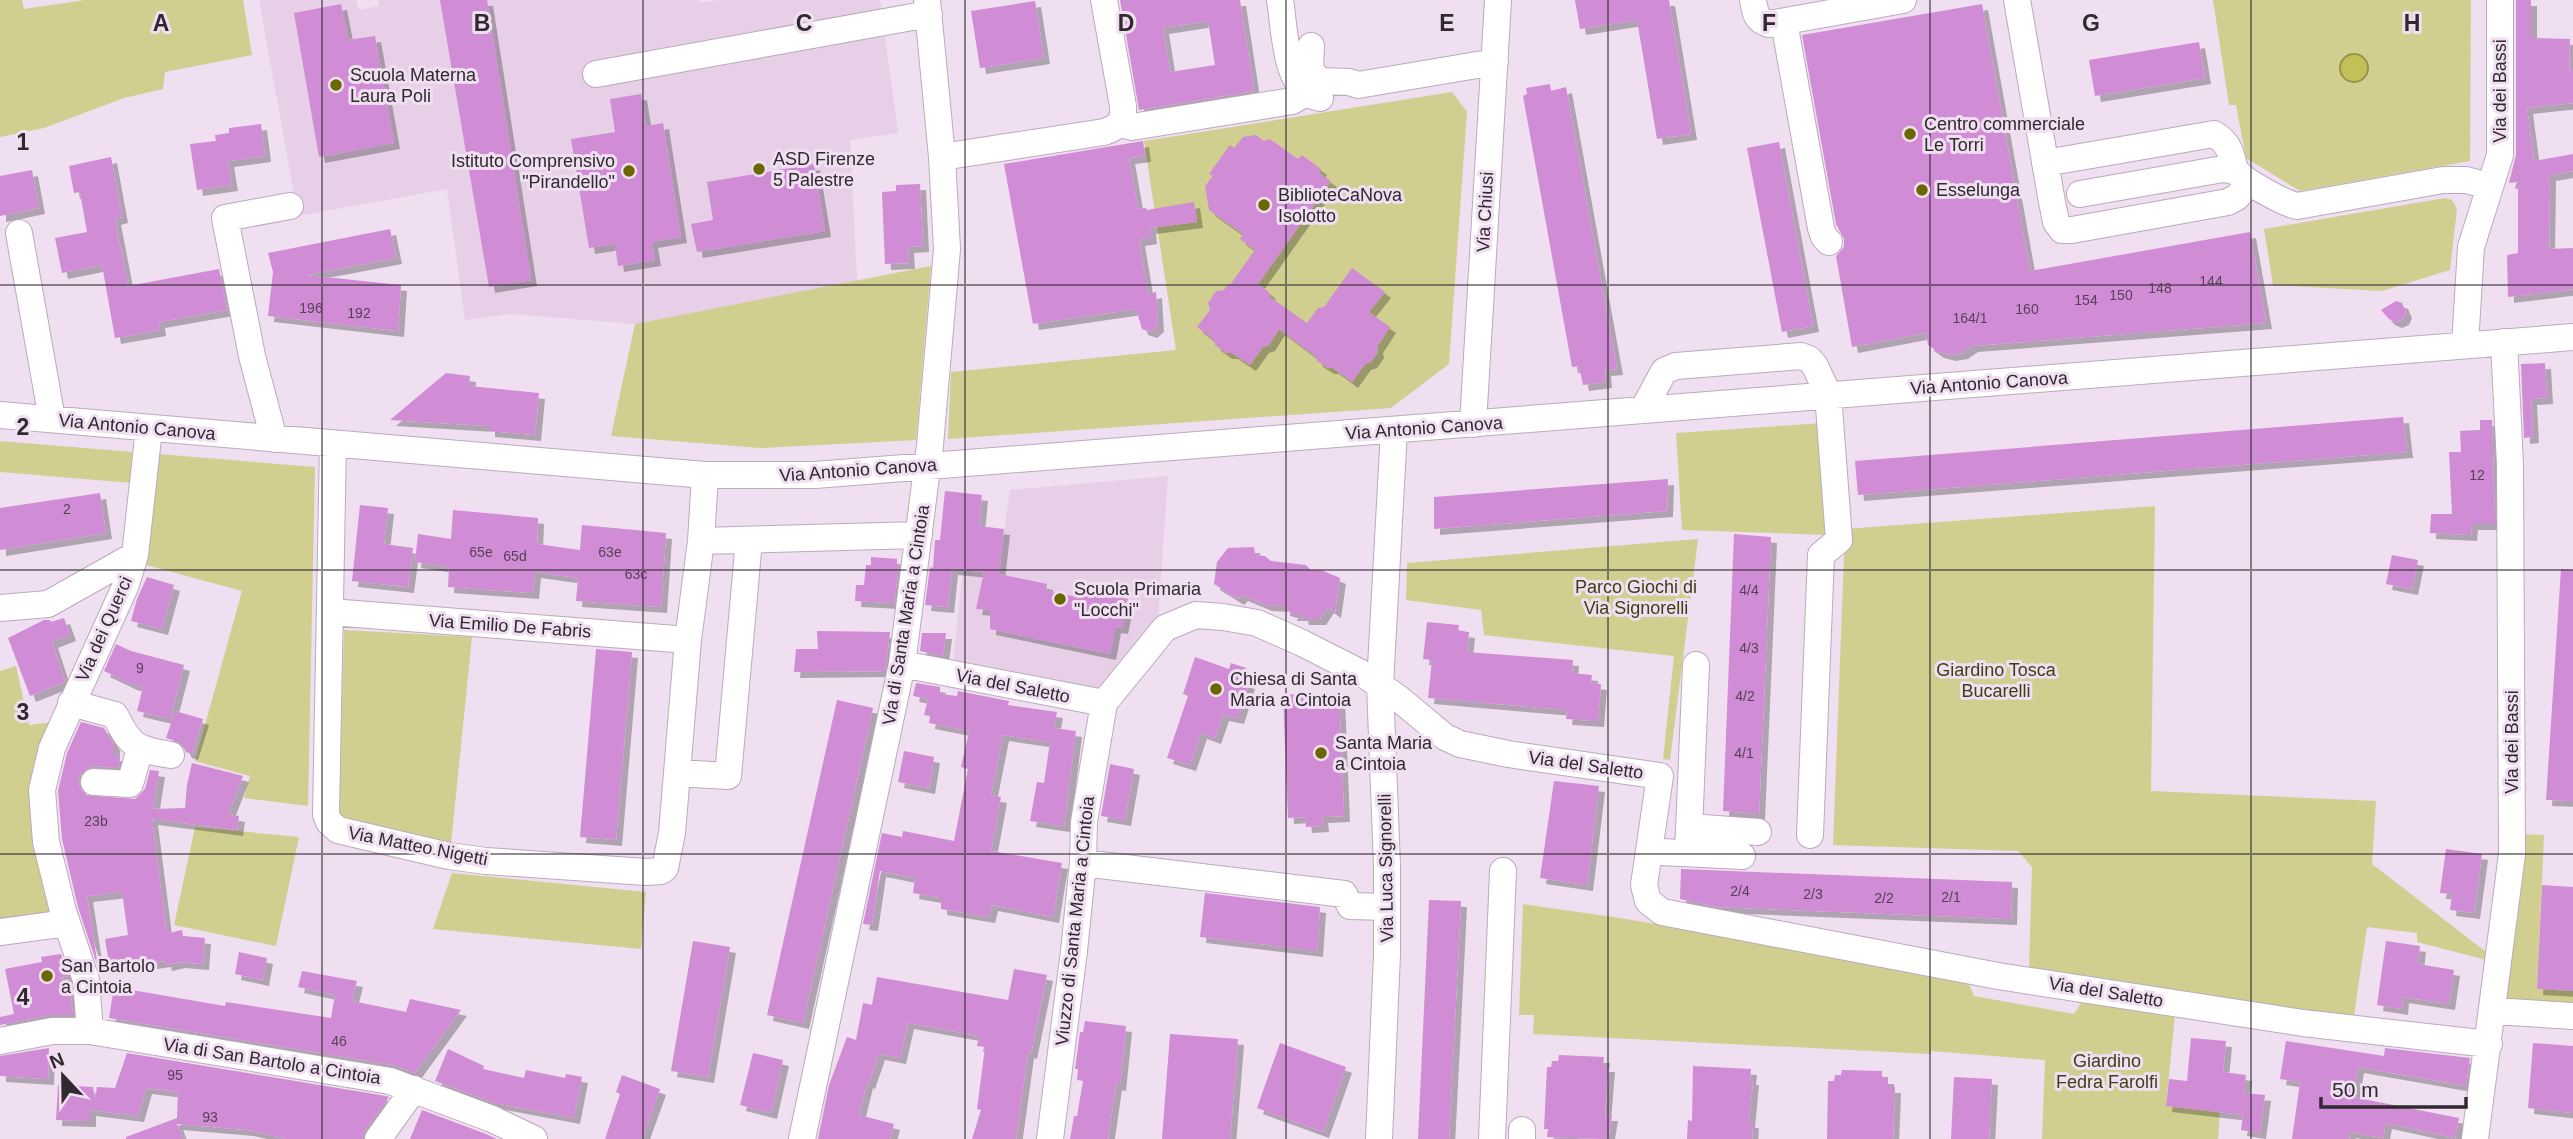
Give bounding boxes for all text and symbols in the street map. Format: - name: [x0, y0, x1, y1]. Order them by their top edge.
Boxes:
- text: A: [153, 10, 169, 36]
- text: B: [474, 10, 490, 36]
- text: C: [796, 10, 812, 36]
- text: D: [1118, 10, 1134, 36]
- text: E: [1439, 10, 1455, 36]
- text: F: [1762, 10, 1776, 36]
- text: G: [2082, 10, 2100, 36]
- text: H: [2404, 10, 2420, 36]
- street label: Via dei Bassi: [2490, 39, 2510, 143]
- place label: Scuola Materna Laura Poli: [350, 65, 477, 106]
- marker: Scuola Materna Laura Poli: [328, 77, 344, 93]
- place label: Centro commerciale Le Torri: [1924, 114, 2085, 155]
- marker: Centro commerciale Le Torri: [1902, 126, 1918, 142]
- text: 1: [17, 129, 30, 155]
- place label: ASD Firenze 5 Palestre: [773, 149, 875, 190]
- place label: Istituto Comprensivo "Pirandello": [451, 151, 615, 192]
- marker: ASD Firenze 5 Palestre: [751, 161, 767, 177]
- marker: Istituto Comprensivo "Pirandello": [621, 163, 637, 179]
- street label: Via Chiusi: [1473, 171, 1497, 253]
- place label: Esselunga: [1936, 180, 2021, 200]
- marker: Esselunga: [1914, 182, 1930, 198]
- place label: BiblioteCaNova Isolotto: [1278, 185, 1403, 226]
- marker: BiblioteCaNova Isolotto: [1256, 197, 1272, 213]
- house number: 144: [2199, 273, 2223, 289]
- house number: 148: [2148, 280, 2172, 296]
- house number: 150: [2109, 287, 2133, 303]
- house number: 154: [2074, 292, 2098, 308]
- house number: 196: [299, 300, 323, 316]
- house number: 160: [2015, 301, 2039, 317]
- house number: 192: [347, 305, 371, 321]
- house number: 164/1: [1952, 310, 1988, 326]
- street label: Via Antonio Canova: [1910, 367, 2069, 398]
- street label: Via Antonio Canova: [58, 410, 217, 444]
- street label: Via Antonio Canova: [1345, 412, 1504, 443]
- text: 2: [17, 414, 29, 440]
- street label: Via Antonio Canova: [779, 454, 938, 485]
- house number: 12: [2469, 467, 2485, 483]
- house number: 2: [63, 501, 71, 517]
- street label: Via di Santa Maria a Cintoia: [879, 502, 933, 727]
- house number: 65e: [469, 544, 493, 560]
- house number: 63e: [598, 544, 622, 560]
- house number: 65d: [503, 548, 527, 564]
- house number: 63c: [625, 566, 647, 582]
- street label: Via dei Querci: [72, 573, 136, 685]
- park label: Parco Giochi di Via Signorelli: [1575, 577, 1697, 618]
- place label: Scuola Primaria "Locchi": [1074, 579, 1202, 620]
- house number: 4/4: [1739, 582, 1759, 598]
- marker: Scuola Primaria "Locchi": [1052, 591, 1068, 607]
- street label: Via Emilio De Fabris: [428, 610, 592, 642]
- house number: 4/3: [1739, 640, 1759, 656]
- house number: 9: [136, 660, 144, 676]
- park label: Giardino Tosca Bucarelli: [1936, 660, 2057, 701]
- street label: Via del Saletto: [954, 665, 1072, 707]
- place label: Chiesa di Santa Maria a Cintoia: [1230, 669, 1358, 710]
- marker: Chiesa di Santa Maria a Cintoia: [1208, 681, 1224, 697]
- house number: 4/2: [1735, 688, 1755, 704]
- street label: Via dei Bassi: [2502, 690, 2522, 794]
- text: 3: [17, 699, 29, 725]
- place label: Santa Maria a Cintoia: [1335, 733, 1433, 774]
- marker: Santa Maria a Cintoia: [1313, 745, 1329, 761]
- house number: 4/1: [1734, 745, 1754, 761]
- street label: Via del Saletto: [1527, 747, 1645, 783]
- street label: Via Luca Signorelli: [1375, 793, 1397, 943]
- street label: Viuzzo di Santa Maria a Cintoia: [1052, 794, 1098, 1047]
- house number: 23b: [84, 813, 108, 829]
- street label: Via Matteo Nigetti: [347, 823, 489, 869]
- house number: 2/4: [1730, 883, 1750, 899]
- house number: 2/3: [1803, 886, 1823, 902]
- house number: 2/1: [1941, 889, 1961, 905]
- house number: 2/2: [1874, 890, 1894, 906]
- place label: San Bartolo a Cintoia: [61, 956, 155, 997]
- marker: San Bartolo a Cintoia: [39, 968, 55, 984]
- street label: Via del Saletto: [2047, 973, 2165, 1011]
- text: 4: [17, 984, 30, 1010]
- house number: 46: [331, 1033, 347, 1049]
- street label: Via di San Bartolo a Cintoia: [162, 1034, 383, 1088]
- north arrow: [28, 1041, 98, 1111]
- text: N: [47, 1048, 67, 1073]
- park label: Giardino Fedra Farolfi: [2056, 1051, 2158, 1092]
- scale bar: [2321, 1066, 2466, 1110]
- house number: 95: [167, 1067, 183, 1083]
- text: 50 m: [2332, 1078, 2379, 1101]
- house number: 93: [202, 1109, 218, 1125]

